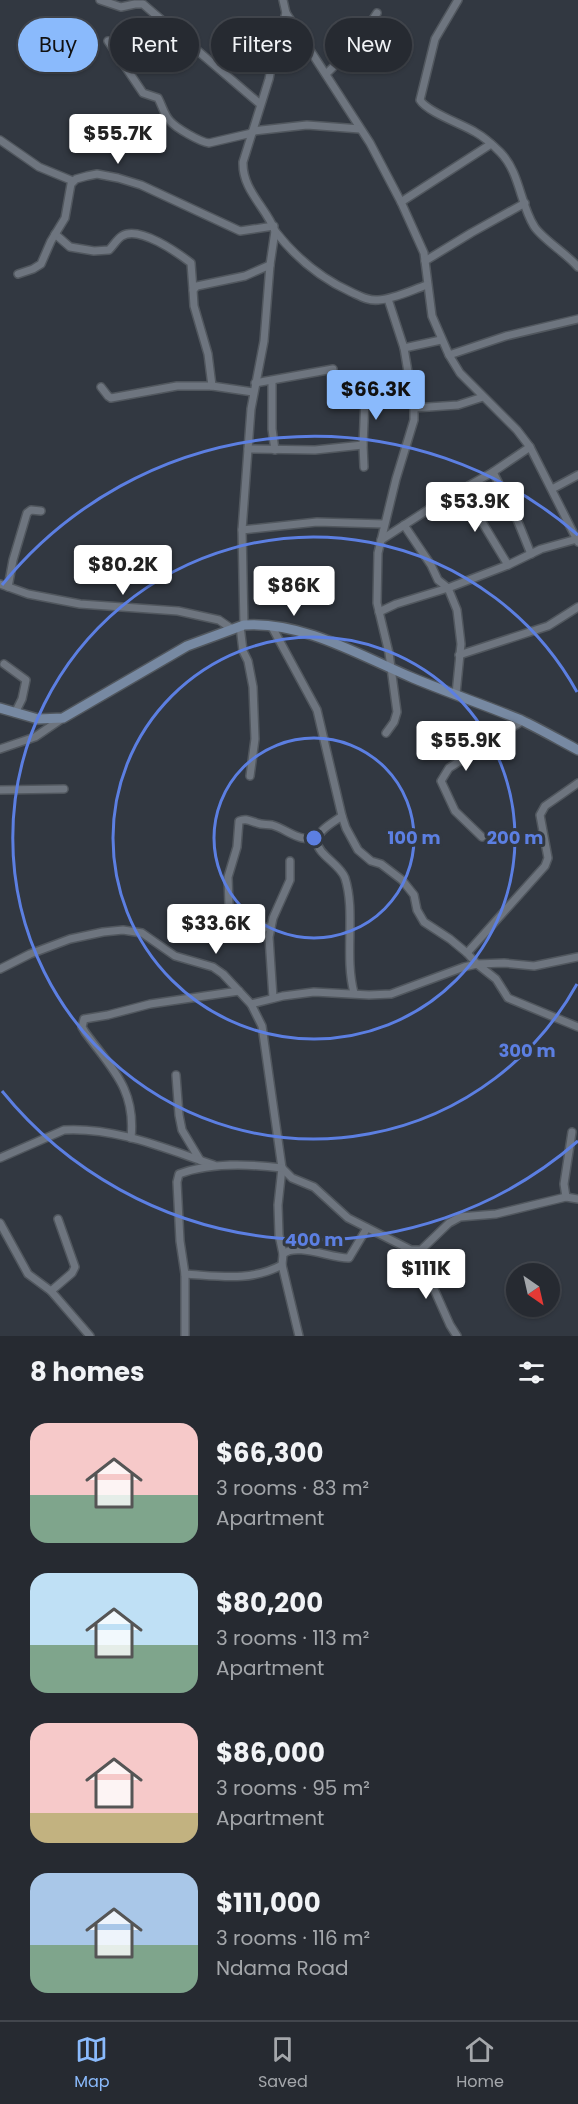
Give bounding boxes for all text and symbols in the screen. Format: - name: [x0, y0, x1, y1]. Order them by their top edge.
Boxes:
- chip: Buy: [18, 18, 98, 72]
- chip: Rent: [110, 18, 199, 72]
- chip: Filters: [211, 18, 313, 72]
- chip: New: [325, 18, 412, 72]
- pin: $55.7K: [69, 114, 167, 165]
- text: $55.7K: [83, 119, 153, 147]
- pin: $66.3K: [327, 370, 425, 421]
- text: $66.3K: [341, 375, 411, 403]
- pin: $53.9K: [426, 482, 524, 533]
- text: $53.9K: [440, 487, 510, 515]
- pin: $80.2K: [74, 545, 172, 596]
- text: $80.2K: [88, 550, 158, 578]
- pin: $86K: [258, 566, 330, 617]
- text: $86K: [268, 571, 320, 599]
- pin: $55.9K: [417, 721, 515, 772]
- text: $55.9K: [430, 726, 502, 754]
- text: 100 m: [387, 825, 441, 850]
- text: 200 m: [487, 825, 543, 850]
- centre of rings: [304, 828, 324, 848]
- pin: $33.6K: [167, 904, 265, 955]
- text: $33.6K: [181, 909, 251, 937]
- text: 300 m: [498, 1038, 556, 1063]
- text: 400 m: [285, 1227, 343, 1252]
- pin: $111K: [384, 1249, 468, 1300]
- text: $111K: [401, 1254, 451, 1282]
- north arrow: [506, 1263, 560, 1317]
- map controls: [506, 1263, 560, 1317]
- text: 8 homes: [30, 1354, 145, 1390]
- icon: filters: [515, 1356, 548, 1389]
- text: $66,300: [216, 1435, 323, 1471]
- icon: home: [78, 1447, 150, 1519]
- text: 3 rooms · 83 m²: [216, 1474, 369, 1502]
- text: Apartment: [216, 1504, 324, 1532]
- text: $80,200: [216, 1585, 323, 1621]
- icon: home: [78, 1597, 150, 1669]
- text: 3 rooms · 113 m²: [216, 1624, 369, 1652]
- text: Apartment: [216, 1654, 324, 1682]
- text: $86,000: [216, 1735, 325, 1771]
- icon: home: [78, 1747, 150, 1819]
- text: 3 rooms · 95 m²: [216, 1774, 370, 1802]
- text: Apartment: [216, 1804, 324, 1832]
- text: $111,000: [216, 1885, 321, 1921]
- icon: home: [78, 1897, 150, 1969]
- text: 3 rooms · 116 m²: [216, 1924, 370, 1952]
- text: Ndama Road: [216, 1954, 349, 1982]
- tab: Map: [74, 2033, 110, 2094]
- tab: Saved: [258, 2033, 308, 2094]
- tab: Home: [456, 2033, 504, 2094]

